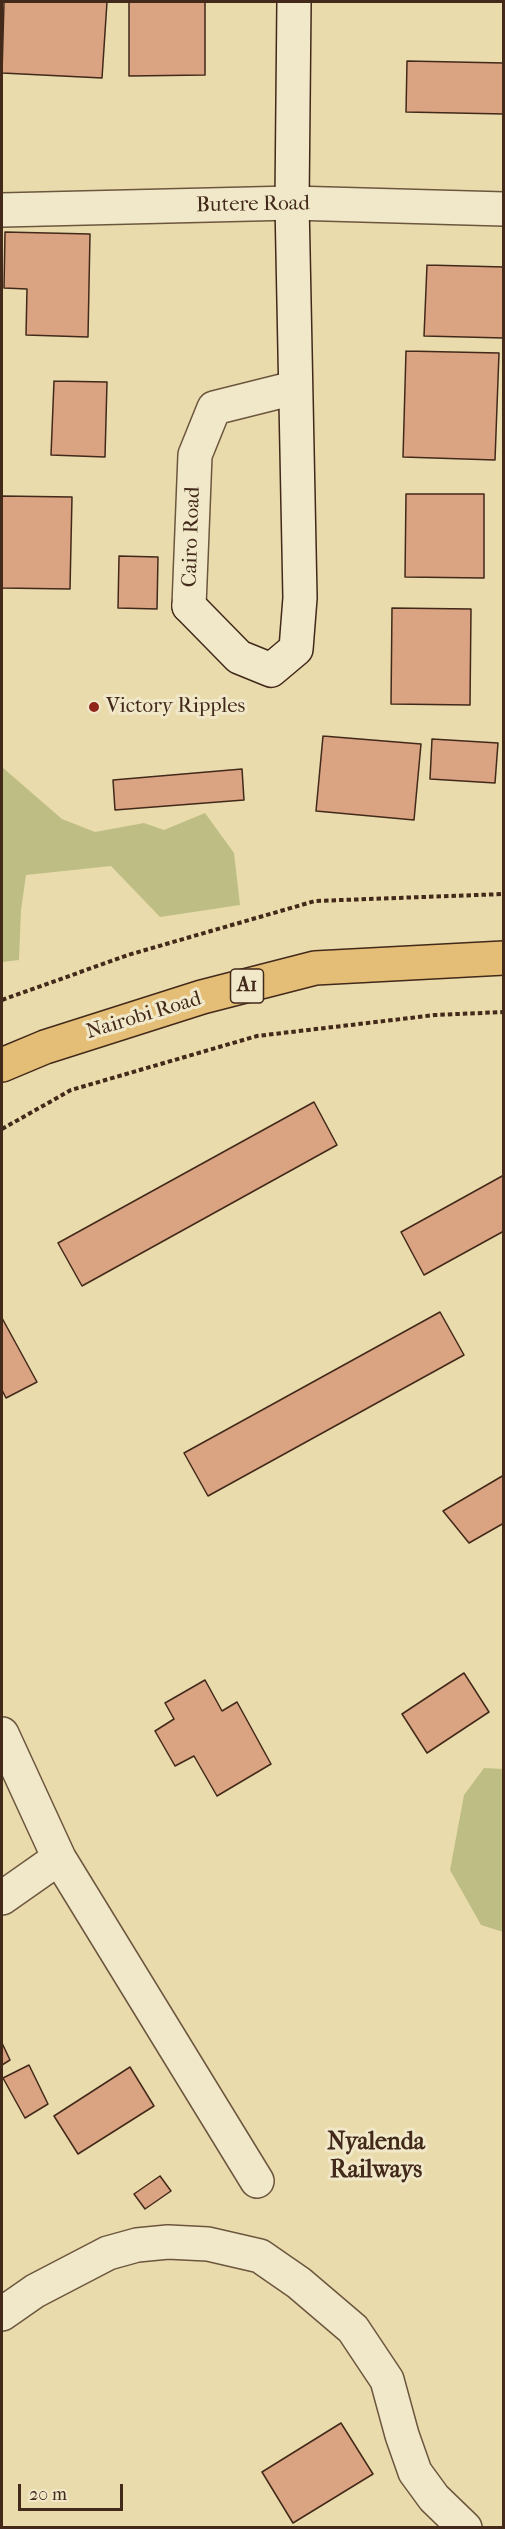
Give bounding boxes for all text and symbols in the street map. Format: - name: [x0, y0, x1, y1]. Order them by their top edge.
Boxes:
- street label: Butere Road: [196, 191, 310, 219]
- street label: Cairo Road: [178, 486, 206, 588]
- place label: Victory Ripples: [106, 694, 245, 720]
- marker: Victory Ripples: [87, 700, 101, 714]
- road number: A1: [230, 969, 264, 1003]
- street label: Nairobi Road: [83, 987, 205, 1045]
- district label: Nyalenda Railways: [327, 2129, 425, 2185]
- scale bar: [21, 2472, 126, 2510]
- text: 20 m: [29, 2484, 67, 2505]

